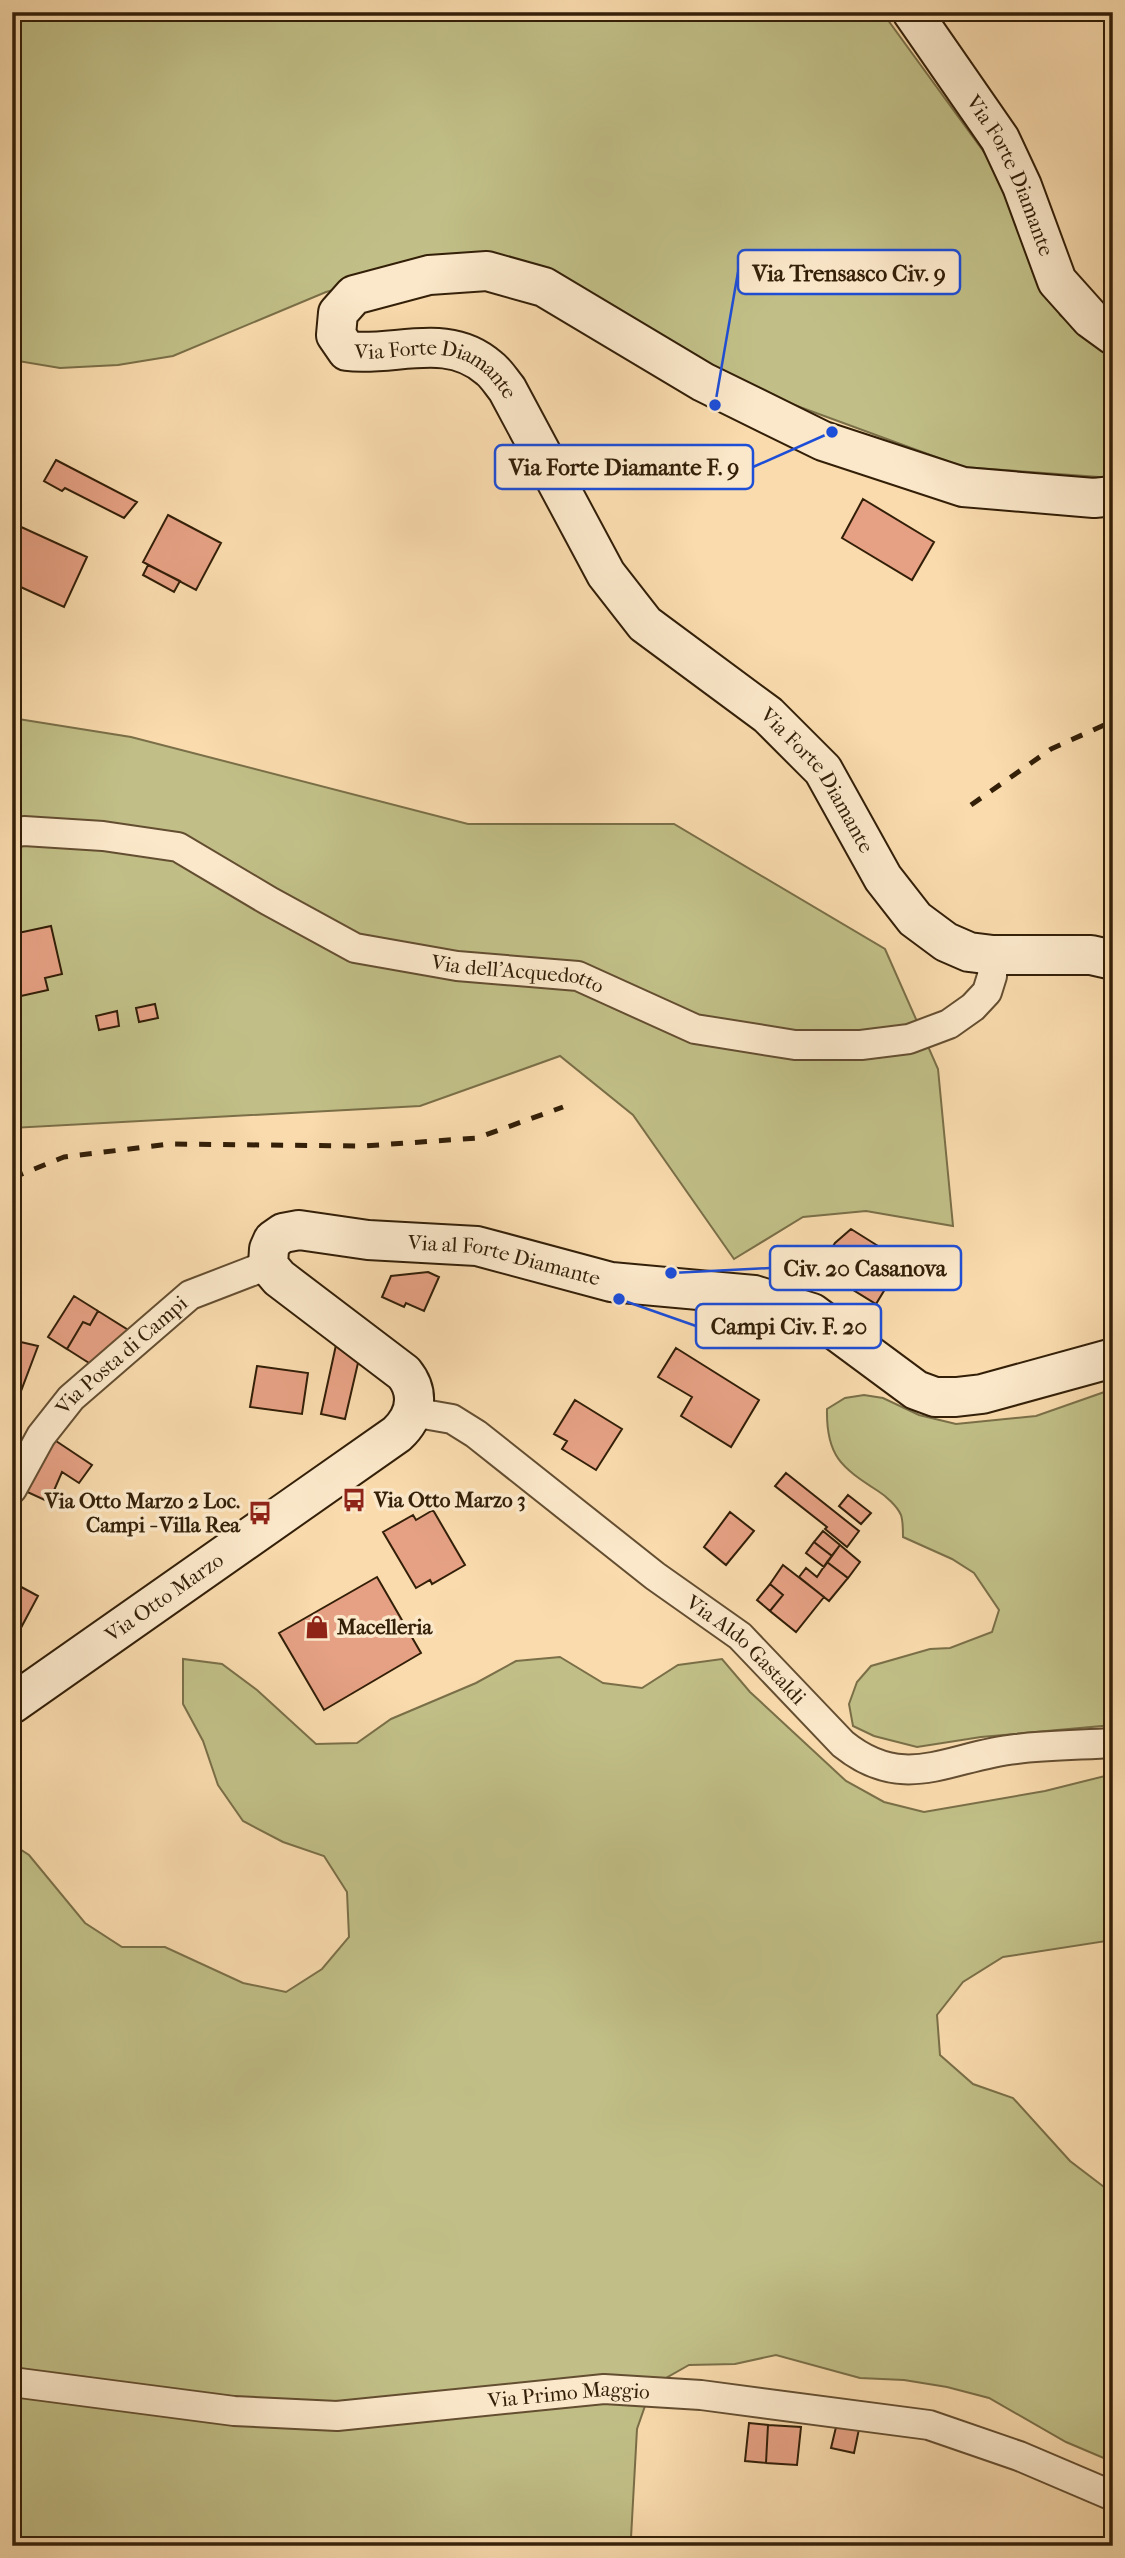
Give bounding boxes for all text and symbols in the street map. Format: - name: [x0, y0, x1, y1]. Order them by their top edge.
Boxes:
- street label: Via Forte Diamante: [961, 90, 1059, 259]
- callout: Via Trensasco Civ. 9: [738, 250, 960, 294]
- text: Via Trensasco Civ. 9: [751, 260, 946, 287]
- street label: Via Forte Diamante: [353, 336, 522, 403]
- callout: Via Forte Diamante F. 9: [495, 445, 753, 489]
- text: Via Forte Diamante F. 9: [508, 454, 739, 481]
- street label: Via Forte Diamante: [755, 702, 879, 857]
- street label: Via dell'Acquedotto: [428, 950, 608, 998]
- street label: Via al Forte Diamante: [406, 1230, 603, 1291]
- callout: Civ. 20 Casanova: [770, 1246, 961, 1290]
- text: Civ. 20 Casanova: [784, 1255, 948, 1282]
- street label: Via Posta di Campi: [50, 1291, 192, 1420]
- callout: Campi Civ. F. 20: [696, 1304, 881, 1348]
- text: Campi Civ. F. 20: [711, 1313, 867, 1340]
- bus stop icon: Via Otto Marzo 3: [340, 1486, 368, 1514]
- place label: Via Otto Marzo 3: [373, 1488, 526, 1512]
- place label: Via Otto Marzo 2 Loc. Campi - Villa Rea: [44, 1489, 241, 1537]
- bus stop icon: Via Otto Marzo 2 Loc. Campi - Villa Rea: [246, 1499, 274, 1527]
- street label: Via Otto Marzo: [100, 1548, 228, 1647]
- street label: Via Aldo Gastaldi: [681, 1589, 811, 1709]
- shop icon: Macelleria: [303, 1613, 331, 1641]
- place label: Macelleria: [336, 1615, 433, 1639]
- street label: Via Primo Maggio: [486, 2377, 651, 2413]

